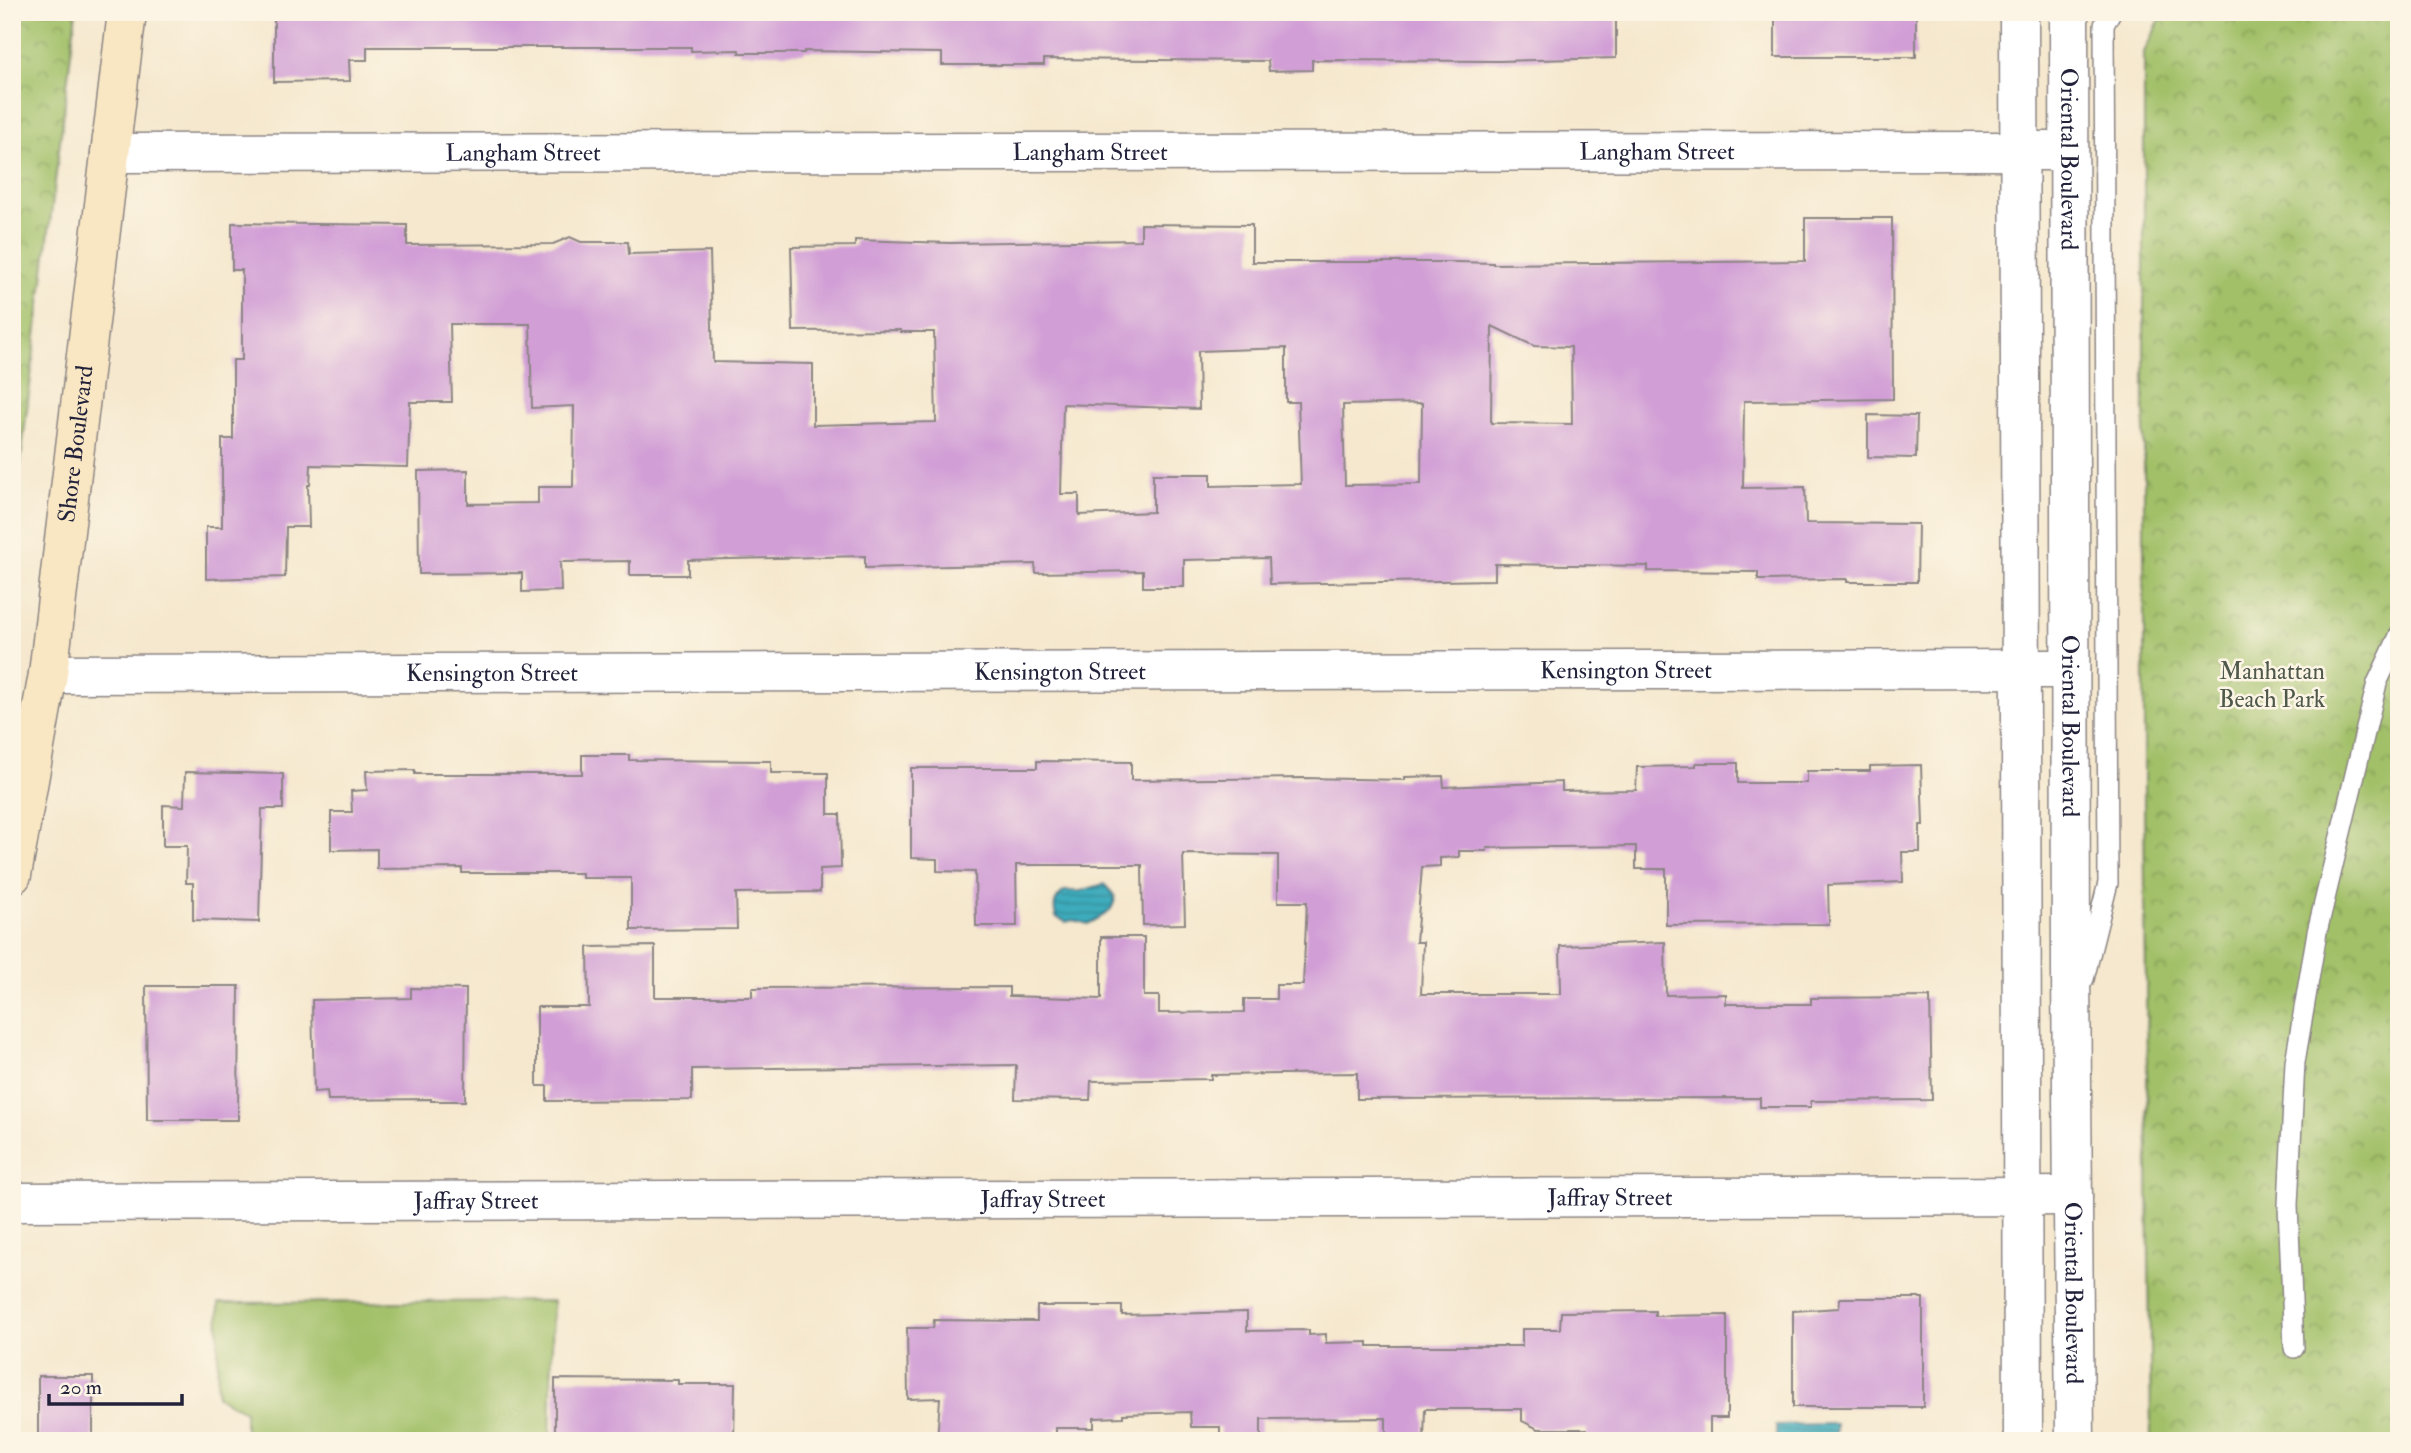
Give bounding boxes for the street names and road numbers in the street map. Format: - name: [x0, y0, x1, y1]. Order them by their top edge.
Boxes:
- street label: Oriental Boulevard: [2054, 68, 2085, 250]
- street label: Langham Street: [1012, 136, 1168, 168]
- street label: Langham Street: [1579, 136, 1735, 167]
- street label: Langham Street: [445, 137, 601, 168]
- street label: Shore Boulevard: [51, 363, 100, 524]
- street label: Oriental Boulevard: [2055, 635, 2086, 817]
- street label: Kensington Street: [1540, 654, 1712, 686]
- street label: Kensington Street: [974, 656, 1146, 687]
- street label: Kensington Street: [406, 657, 578, 689]
- street label: Jaffray Street: [1547, 1182, 1673, 1213]
- street label: Jaffray Street: [980, 1183, 1106, 1215]
- street label: Jaffray Street: [413, 1185, 539, 1216]
- street label: Oriental Boulevard: [2057, 1202, 2090, 1385]

